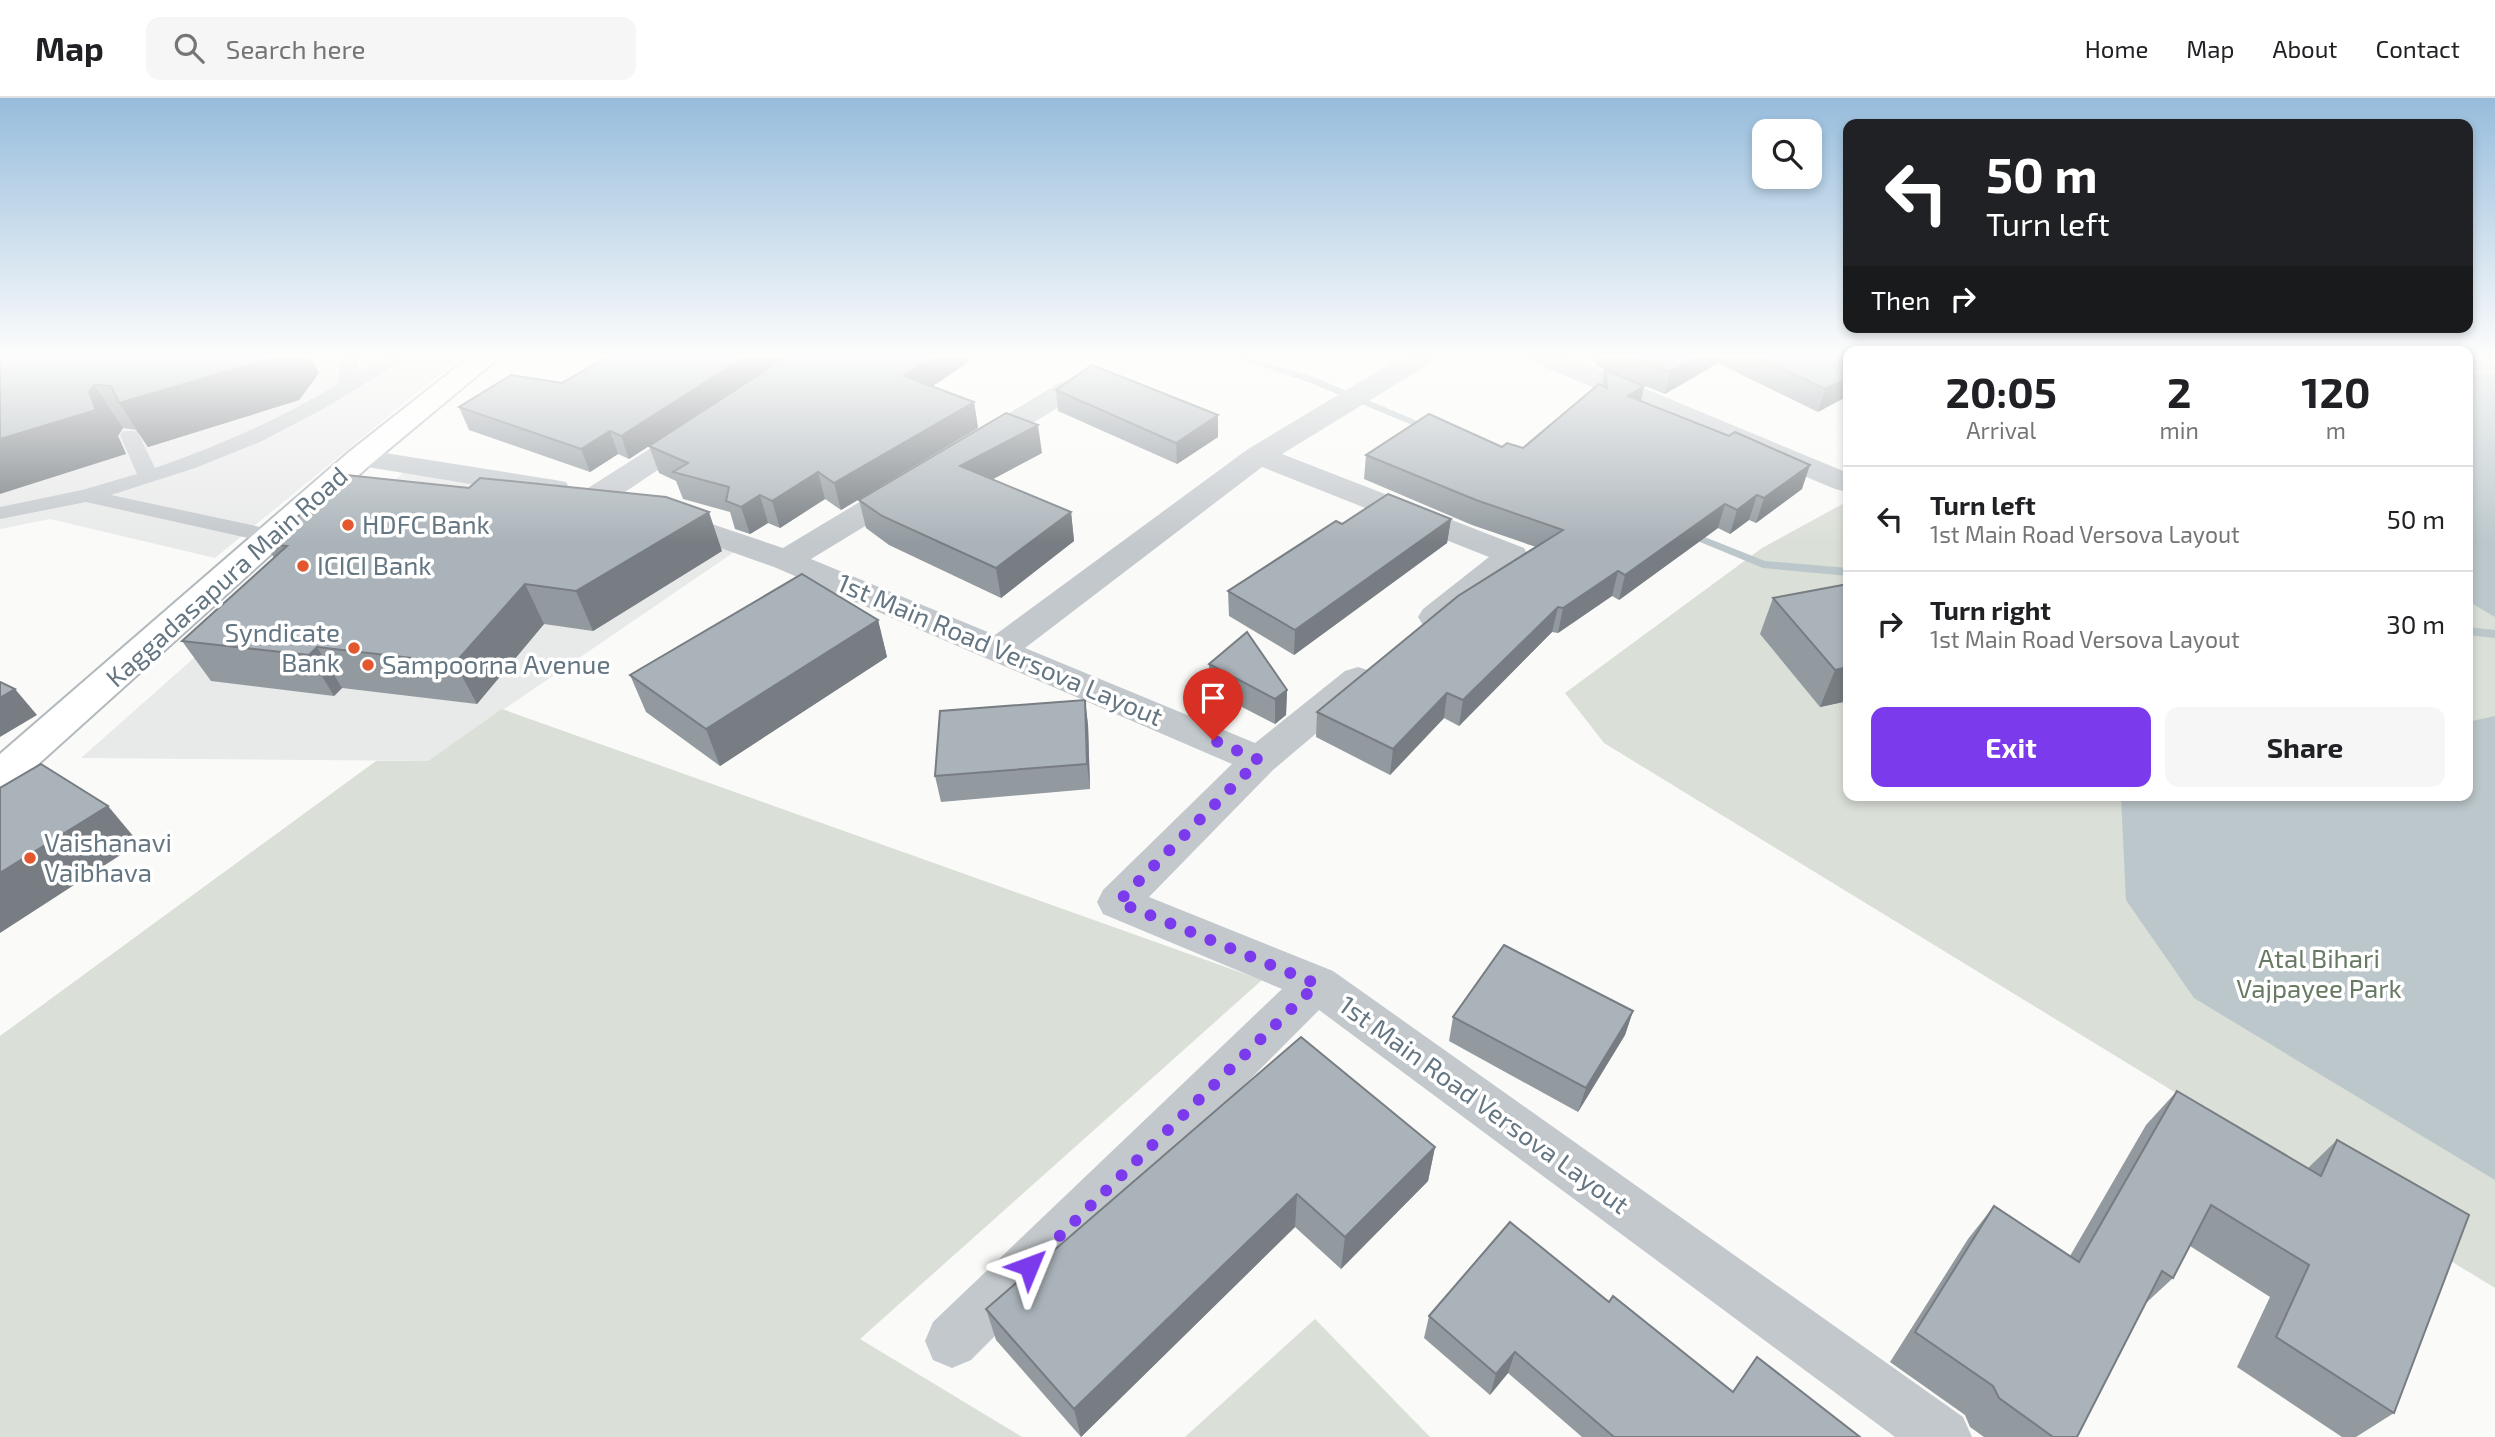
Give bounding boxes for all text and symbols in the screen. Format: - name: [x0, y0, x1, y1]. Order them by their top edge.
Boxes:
- search box: [146, 17, 636, 80]
- text: Map: [35, 28, 104, 68]
- icon: search: [170, 29, 208, 67]
- text: Search here: [226, 33, 365, 64]
- text: Home: [2085, 34, 2148, 63]
- text: Map: [2186, 34, 2234, 63]
- text: About: [2272, 34, 2338, 63]
- text: Contact: [2376, 34, 2460, 63]
- map controls: [1752, 119, 1822, 189]
- button: search: [1752, 119, 1822, 189]
- text: 50 m: [1986, 144, 2098, 203]
- icon: left: [1871, 147, 1962, 238]
- text: Turn left: [1986, 204, 2110, 242]
- icon: right: [1944, 280, 1982, 318]
- text: Then: [1871, 284, 1930, 315]
- text: 20:05: [1946, 366, 2057, 416]
- text: 2: [2167, 366, 2191, 416]
- text: 120: [2301, 366, 2370, 416]
- text: Arrival: [1966, 416, 2036, 444]
- text: min: [2160, 416, 2199, 444]
- text: m: [2326, 416, 2346, 444]
- street label: Kaggadasapura Main Road: [99, 459, 353, 693]
- text: Turn left: [1930, 489, 2036, 520]
- icon: left: [1871, 500, 1909, 538]
- text: 50 m: [2387, 503, 2445, 534]
- place label: HDFC Bank: [362, 508, 490, 539]
- marker: HDFC Bank: [340, 517, 356, 533]
- text: 1st Main Road Versova Layout: [1930, 520, 2240, 548]
- place label: ICICI Bank: [317, 549, 432, 580]
- marker: ICICI Bank: [295, 558, 311, 574]
- street label: 1st Main Road Versova Layout: [833, 566, 1168, 731]
- text: Turn right: [1930, 594, 2051, 625]
- icon: right: [1871, 605, 1909, 643]
- text: 30 m: [2386, 608, 2445, 639]
- place label: Syndicate Bank: [225, 616, 340, 677]
- text: 1st Main Road Versova Layout: [1930, 625, 2240, 653]
- marker: Syndicate Bank: [346, 640, 362, 656]
- place label: Sampoorna Avenue: [382, 648, 610, 679]
- marker: Sampoorna Avenue: [360, 657, 376, 673]
- pin: [1183, 668, 1243, 740]
- icon: arrive: [1194, 679, 1232, 717]
- button: Exit: [1871, 707, 2151, 787]
- button: Share: [2165, 707, 2445, 787]
- place label: Vaishanavi Vaibhava: [44, 826, 172, 887]
- marker: Vaishanavi Vaibhava: [22, 850, 38, 866]
- park label: Atal Bihari Vajpayee Park: [2236, 942, 2402, 1003]
- street label: 1st Main Road Versova Layout: [1334, 988, 1636, 1219]
- position arrow: [992, 1229, 1066, 1303]

